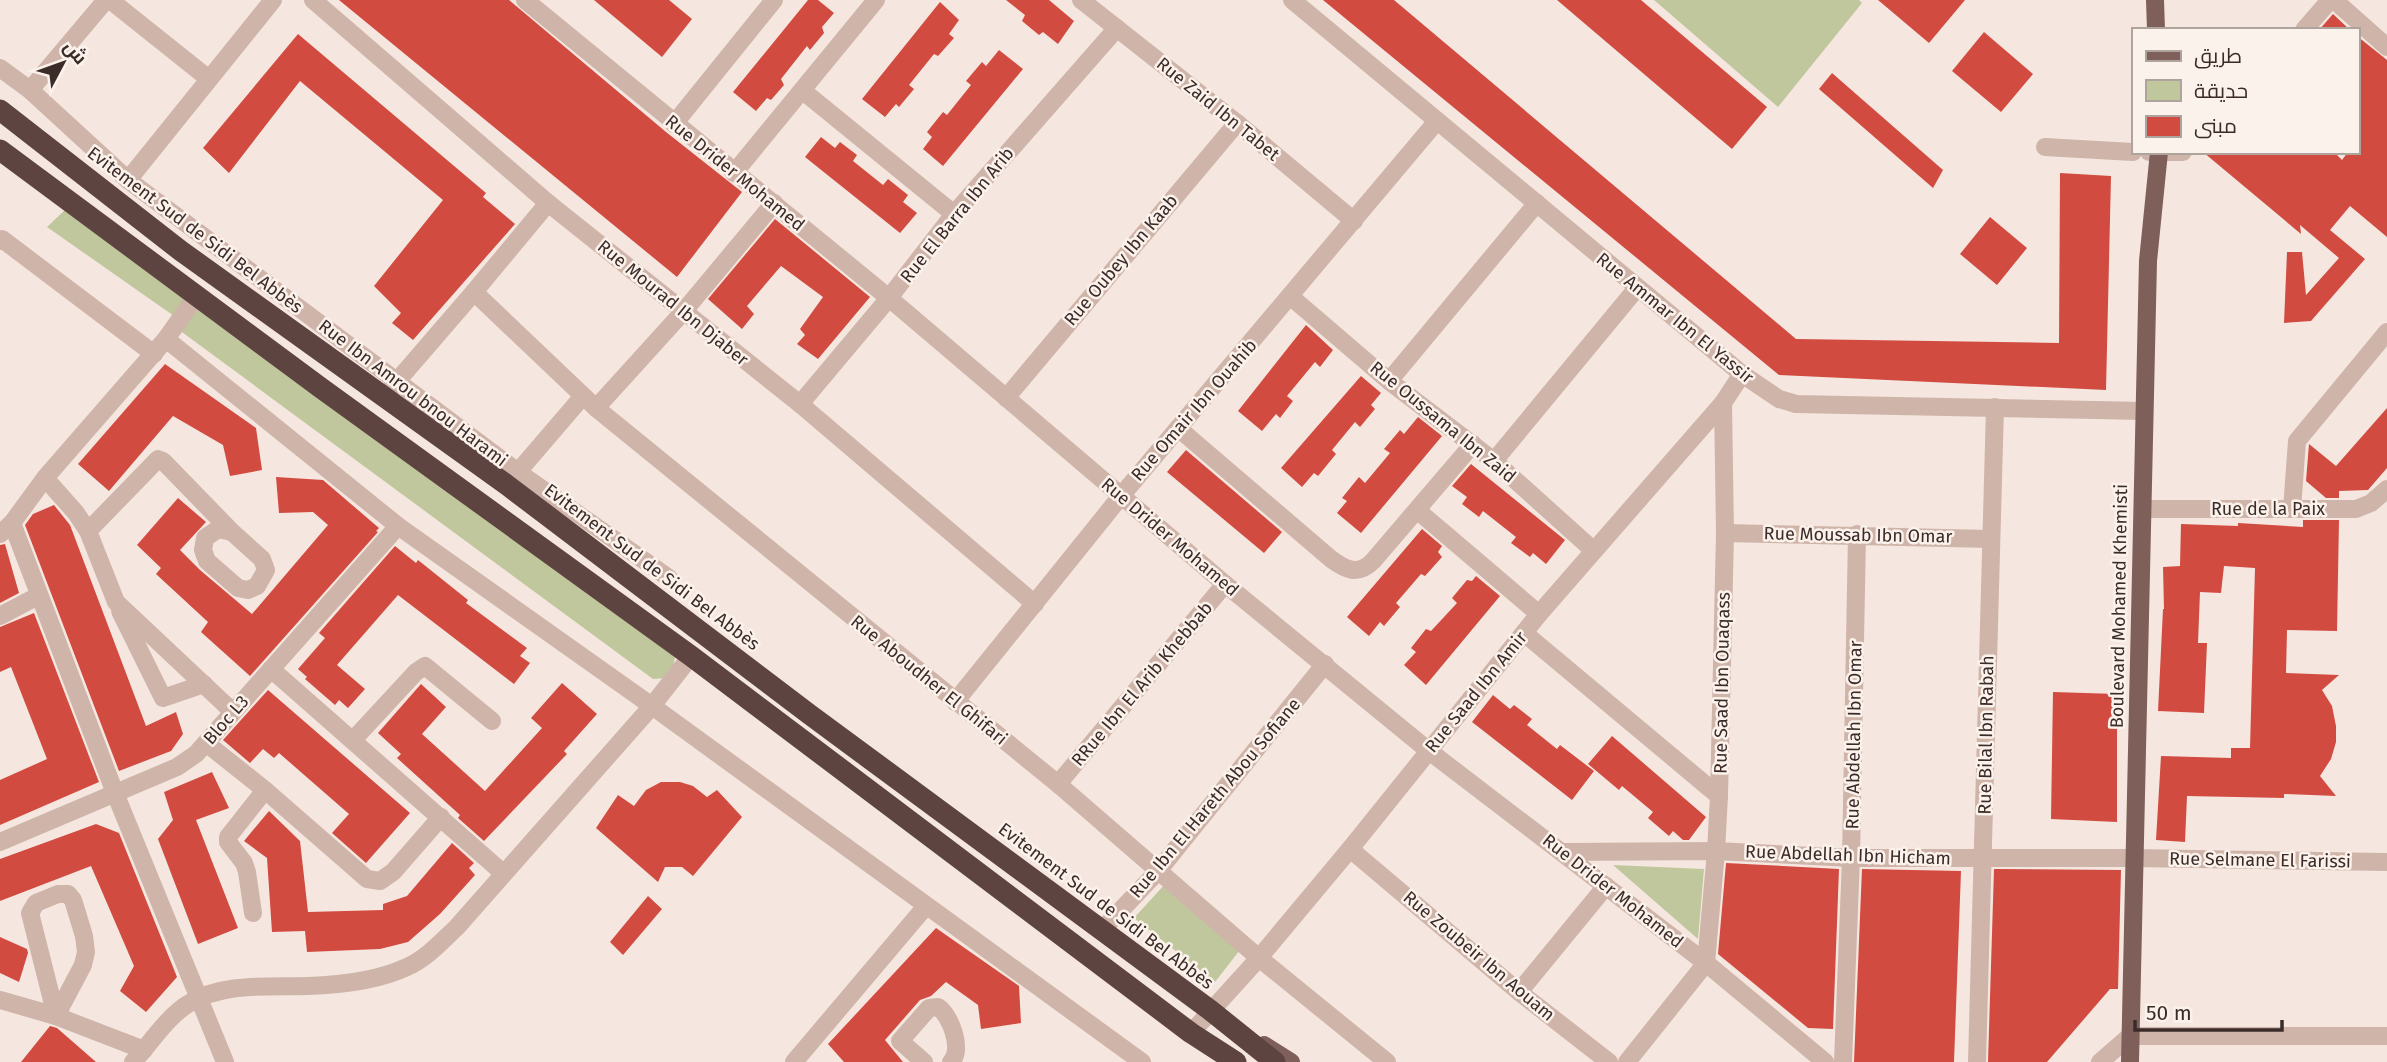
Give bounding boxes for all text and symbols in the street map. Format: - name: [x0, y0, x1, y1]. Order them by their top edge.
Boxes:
- north arrow: [28, 28, 98, 98]
- legend: [2132, 28, 2359, 154]
- text: ش: [59, 35, 92, 69]
- text: طريق: [2194, 43, 2242, 69]
- street label: Rue Zaid Ibn Tabet: [1152, 53, 1284, 166]
- text: حديقة: [2194, 78, 2248, 104]
- street label: Rue Drider Mohamed: [661, 110, 809, 236]
- text: مبنى: [2194, 113, 2237, 139]
- street label: Evitement Sud de Sidi Bel Abbès: [83, 142, 307, 318]
- street label: Rue El Barra Ibn Arib: [895, 143, 1019, 287]
- street label: Rue Oubey Ibn Kaab: [1060, 190, 1182, 330]
- street label: Rue Mourad Ibn Djaber: [593, 235, 753, 371]
- street label: Rue Ammar Ibn El Yassir: [1592, 248, 1758, 388]
- street label: Rue Ibn Amrou bnou Harami: [314, 315, 512, 471]
- street label: Rue Omair Ibn Ouahib: [1126, 335, 1262, 485]
- street label: Rue Oussama Ibn Zaid: [1366, 356, 1520, 488]
- street label: Rue Drider Mohamed: [1097, 473, 1243, 601]
- street label: Evitement Sud de Sidi Bel Abbès: [540, 479, 764, 655]
- street label: Boulevard Mohamed Khemisti: [2106, 484, 2132, 728]
- street label: Rue de la Paix: [2211, 498, 2325, 520]
- street label: Rue Moussab Ibn Omar: [1764, 522, 1953, 548]
- street label: Rue Saad Ibn Ouaqass: [1709, 592, 1735, 774]
- street label: RRue Ibn El Arib Khebbab: [1067, 597, 1217, 771]
- street label: Rue Aboudher El Ghifari: [846, 610, 1012, 750]
- street label: Rue Saad Ibn Amir: [1420, 627, 1532, 757]
- street label: Rue Abdellah Ibn Omar: [1841, 640, 1867, 830]
- street label: Rue Bilal Ibn Rabah: [1974, 655, 1998, 815]
- street label: Bloc L3: [199, 691, 253, 749]
- street label: Rue Ibn El Hareth Abou Sofiane: [1125, 693, 1305, 903]
- street label: Evitement Sud de Sidi Bel Abbès: [994, 818, 1218, 994]
- street label: Rue Drider Mohamed: [1538, 829, 1688, 953]
- street label: Rue Abdellah Ibn Hicham: [1745, 840, 1951, 870]
- street label: Rue Selmane El Farissi: [2169, 847, 2351, 873]
- street label: Rue Zoubeir Ibn Aouam: [1399, 886, 1559, 1026]
- scale bar: [2135, 988, 2282, 1032]
- text: 50 m: [2146, 1000, 2192, 1026]

